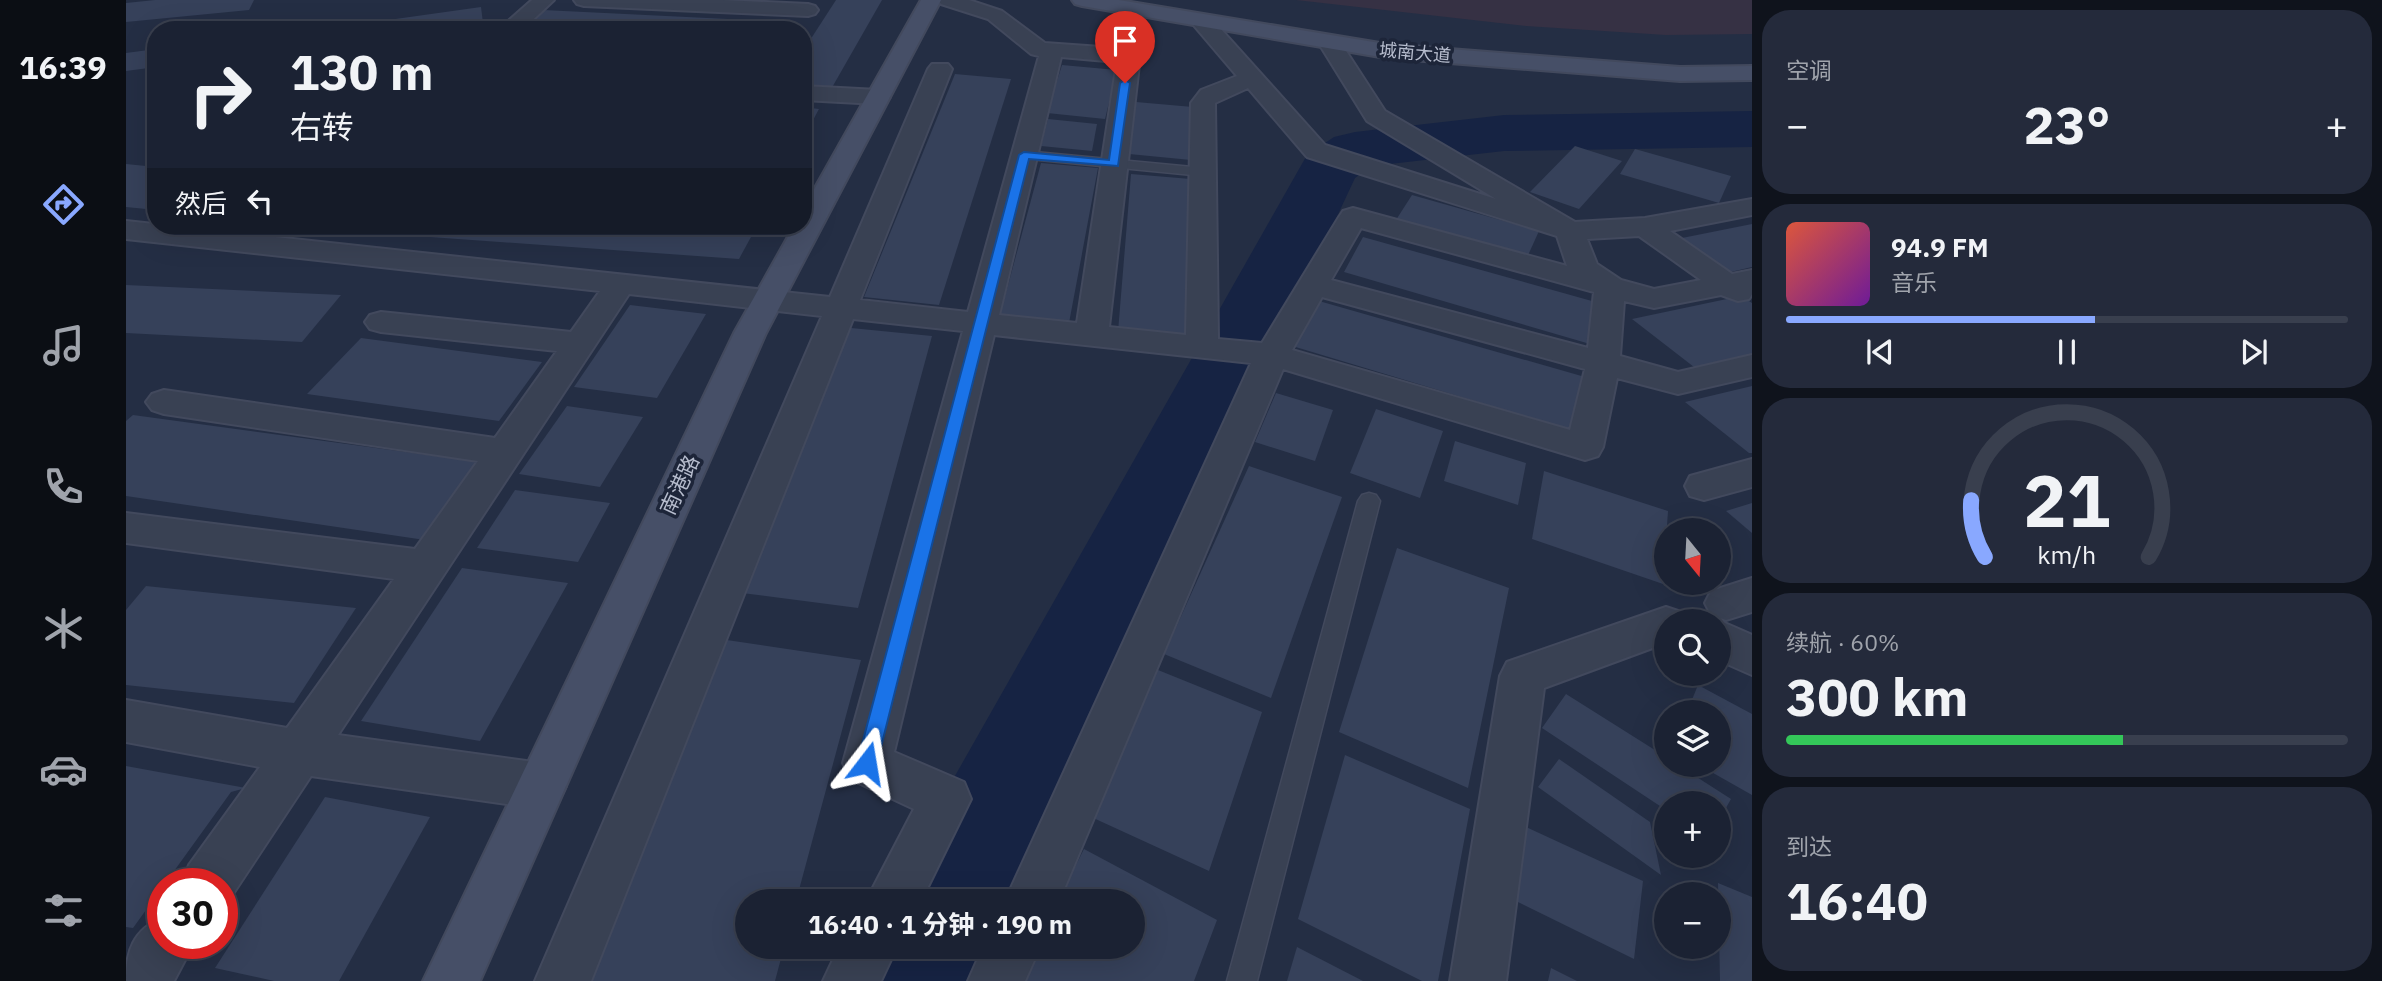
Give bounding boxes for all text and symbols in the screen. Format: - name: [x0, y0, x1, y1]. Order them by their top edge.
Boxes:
- pin: [1095, 11, 1155, 83]
- icon: arrive: [1106, 22, 1144, 60]
- street label: 城南大道: [1378, 38, 1452, 67]
- text: 130 m: [290, 40, 434, 103]
- text: 16:39: [19, 46, 107, 88]
- icon: right: [175, 49, 266, 140]
- text: 空调: [1786, 55, 1832, 85]
- text: 23°: [2024, 91, 2110, 158]
- text: −: [1786, 100, 1809, 149]
- text: +: [2325, 100, 2348, 149]
- text: 右转: [290, 106, 354, 148]
- icon: directions: [39, 180, 88, 229]
- icon: left: [241, 182, 279, 220]
- text: 然后: [175, 186, 227, 220]
- text: 94.9 FM: [1891, 230, 1989, 264]
- text: 音乐: [1891, 267, 1937, 297]
- icon: music: [39, 321, 88, 370]
- icon: previous: [1861, 333, 1899, 371]
- icon: pause: [2048, 333, 2086, 371]
- icon: next: [2235, 333, 2273, 371]
- street label: 南港路: [653, 450, 705, 519]
- text: 21: [2023, 452, 2111, 547]
- icon: phone: [39, 462, 88, 511]
- north arrow: [1654, 518, 1731, 595]
- map controls: [1654, 518, 1731, 959]
- text: km/h: [2038, 537, 2096, 570]
- icon: climate: [39, 604, 88, 653]
- button: search: [1654, 609, 1731, 686]
- text: 续航 · 60%: [1786, 627, 1899, 657]
- text: 300 km: [1786, 663, 1968, 730]
- button: layers: [1654, 700, 1731, 777]
- position arrow: [830, 726, 904, 800]
- icon: car: [39, 745, 88, 794]
- button: +: [1654, 791, 1731, 868]
- text: 到达: [1786, 831, 1832, 861]
- text: 16:40: [1786, 867, 1928, 934]
- speed limit sign: 30: [147, 868, 238, 959]
- button: −: [1654, 882, 1731, 959]
- icon: filters: [39, 886, 88, 935]
- text: 16:40 · 1 分钟 · 190 m: [808, 907, 1072, 941]

